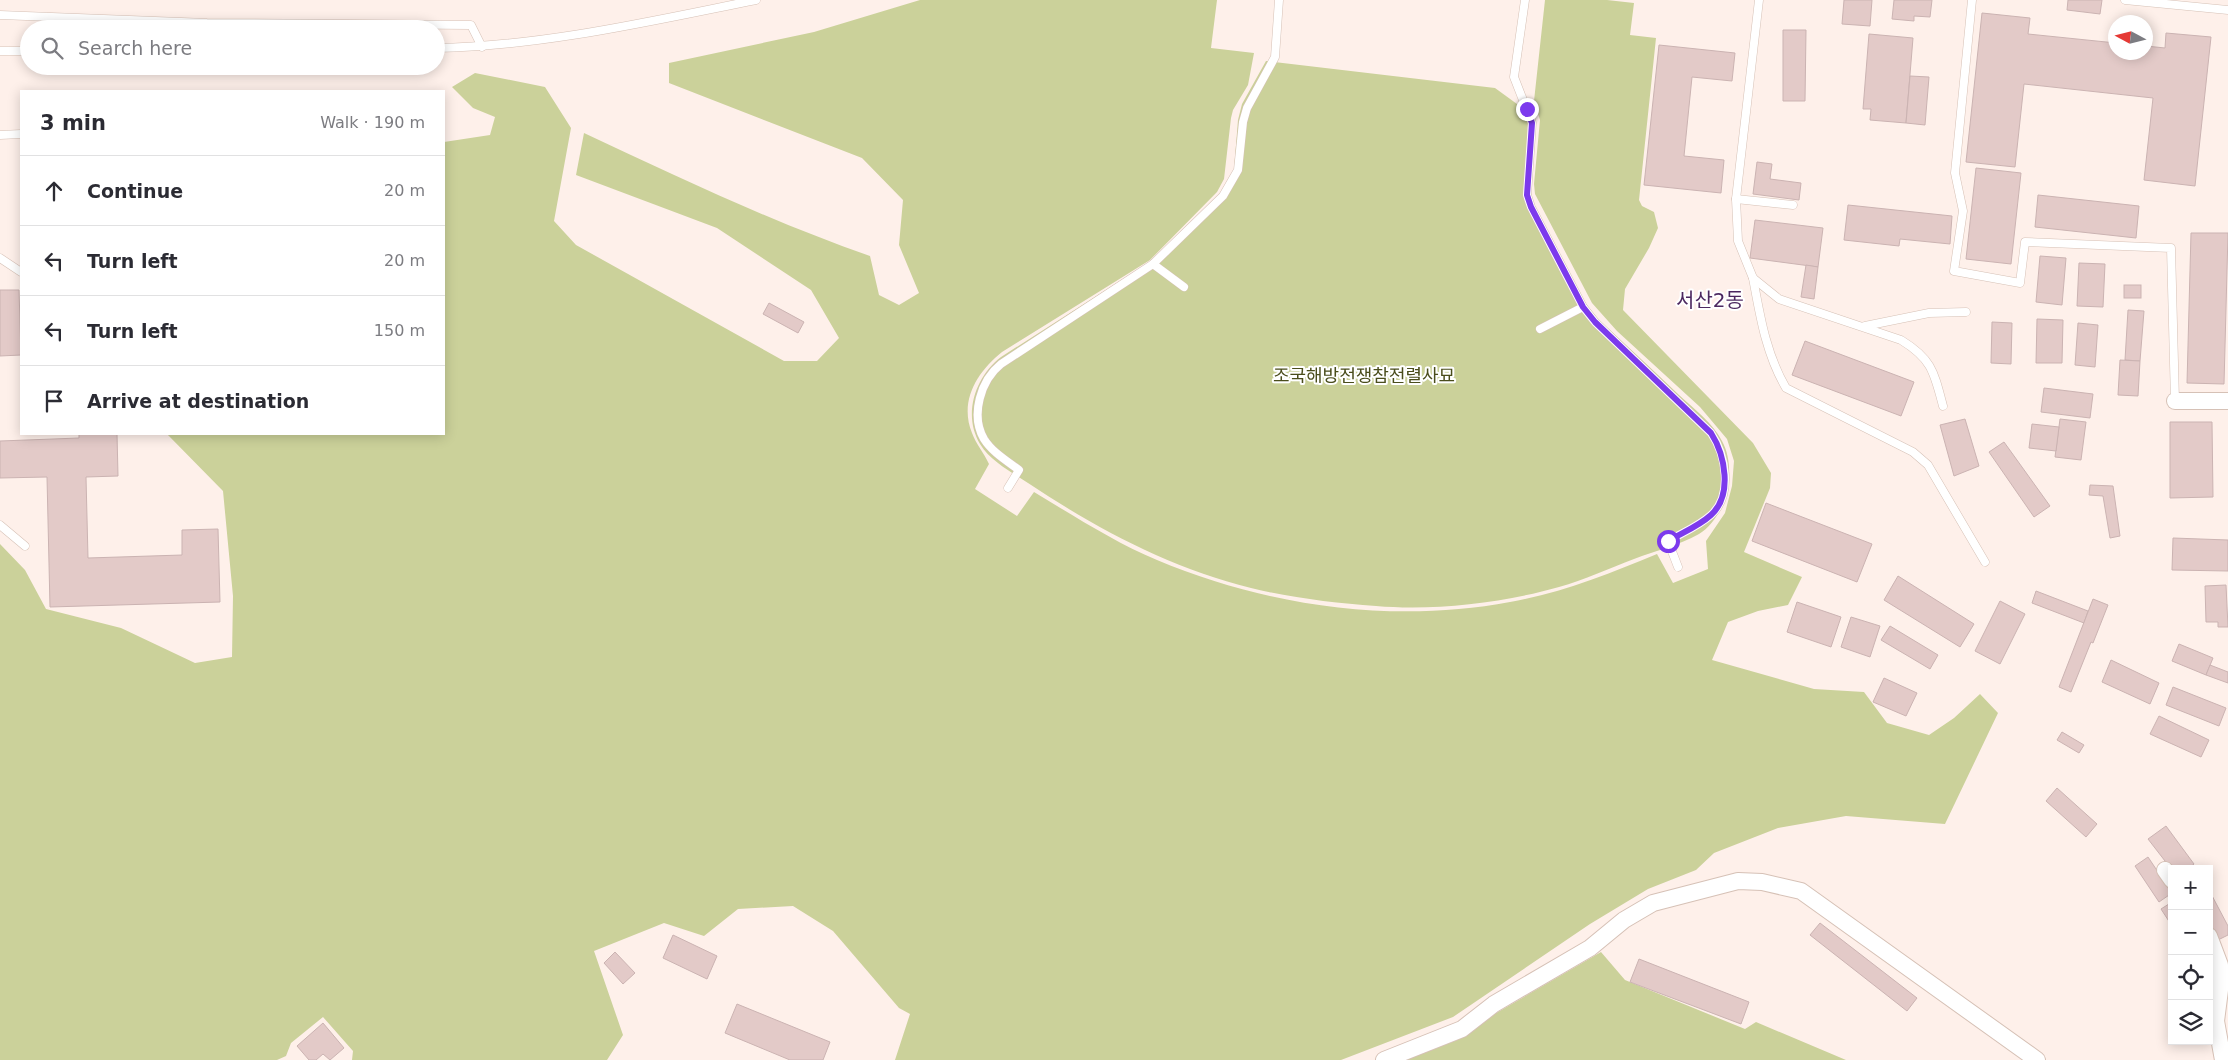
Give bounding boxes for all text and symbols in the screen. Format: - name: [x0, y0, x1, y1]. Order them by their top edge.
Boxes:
- north arrow: [2108, 15, 2153, 60]
- search box: [20, 20, 445, 75]
- icon: search: [38, 34, 66, 62]
- text: Search here: [78, 37, 192, 59]
- route end: [1516, 98, 1539, 121]
- text: 3 min: [40, 111, 106, 135]
- text: Walk · 190 m: [320, 113, 425, 132]
- icon: ahead: [40, 177, 68, 205]
- text: Continue: [87, 180, 183, 202]
- text: 20 m: [384, 181, 425, 200]
- icon: left: [40, 247, 68, 275]
- text: Turn left: [87, 250, 178, 272]
- text: 20 m: [384, 251, 425, 270]
- district label: 서산2동: [1676, 288, 1744, 312]
- icon: left: [40, 317, 68, 345]
- text: Turn left: [87, 320, 178, 342]
- text: 150 m: [374, 321, 425, 340]
- park label: 조국해방전쟁참전렬사묘: [1273, 365, 1455, 386]
- icon: arrive: [40, 387, 68, 415]
- text: Arrive at destination: [87, 390, 309, 412]
- route start: [1657, 530, 1680, 553]
- map controls: [2168, 865, 2213, 1045]
- button: +: [2168, 865, 2213, 910]
- button: −: [2168, 910, 2213, 955]
- button: locate: [2168, 955, 2213, 1000]
- button: layers: [2168, 1000, 2213, 1045]

